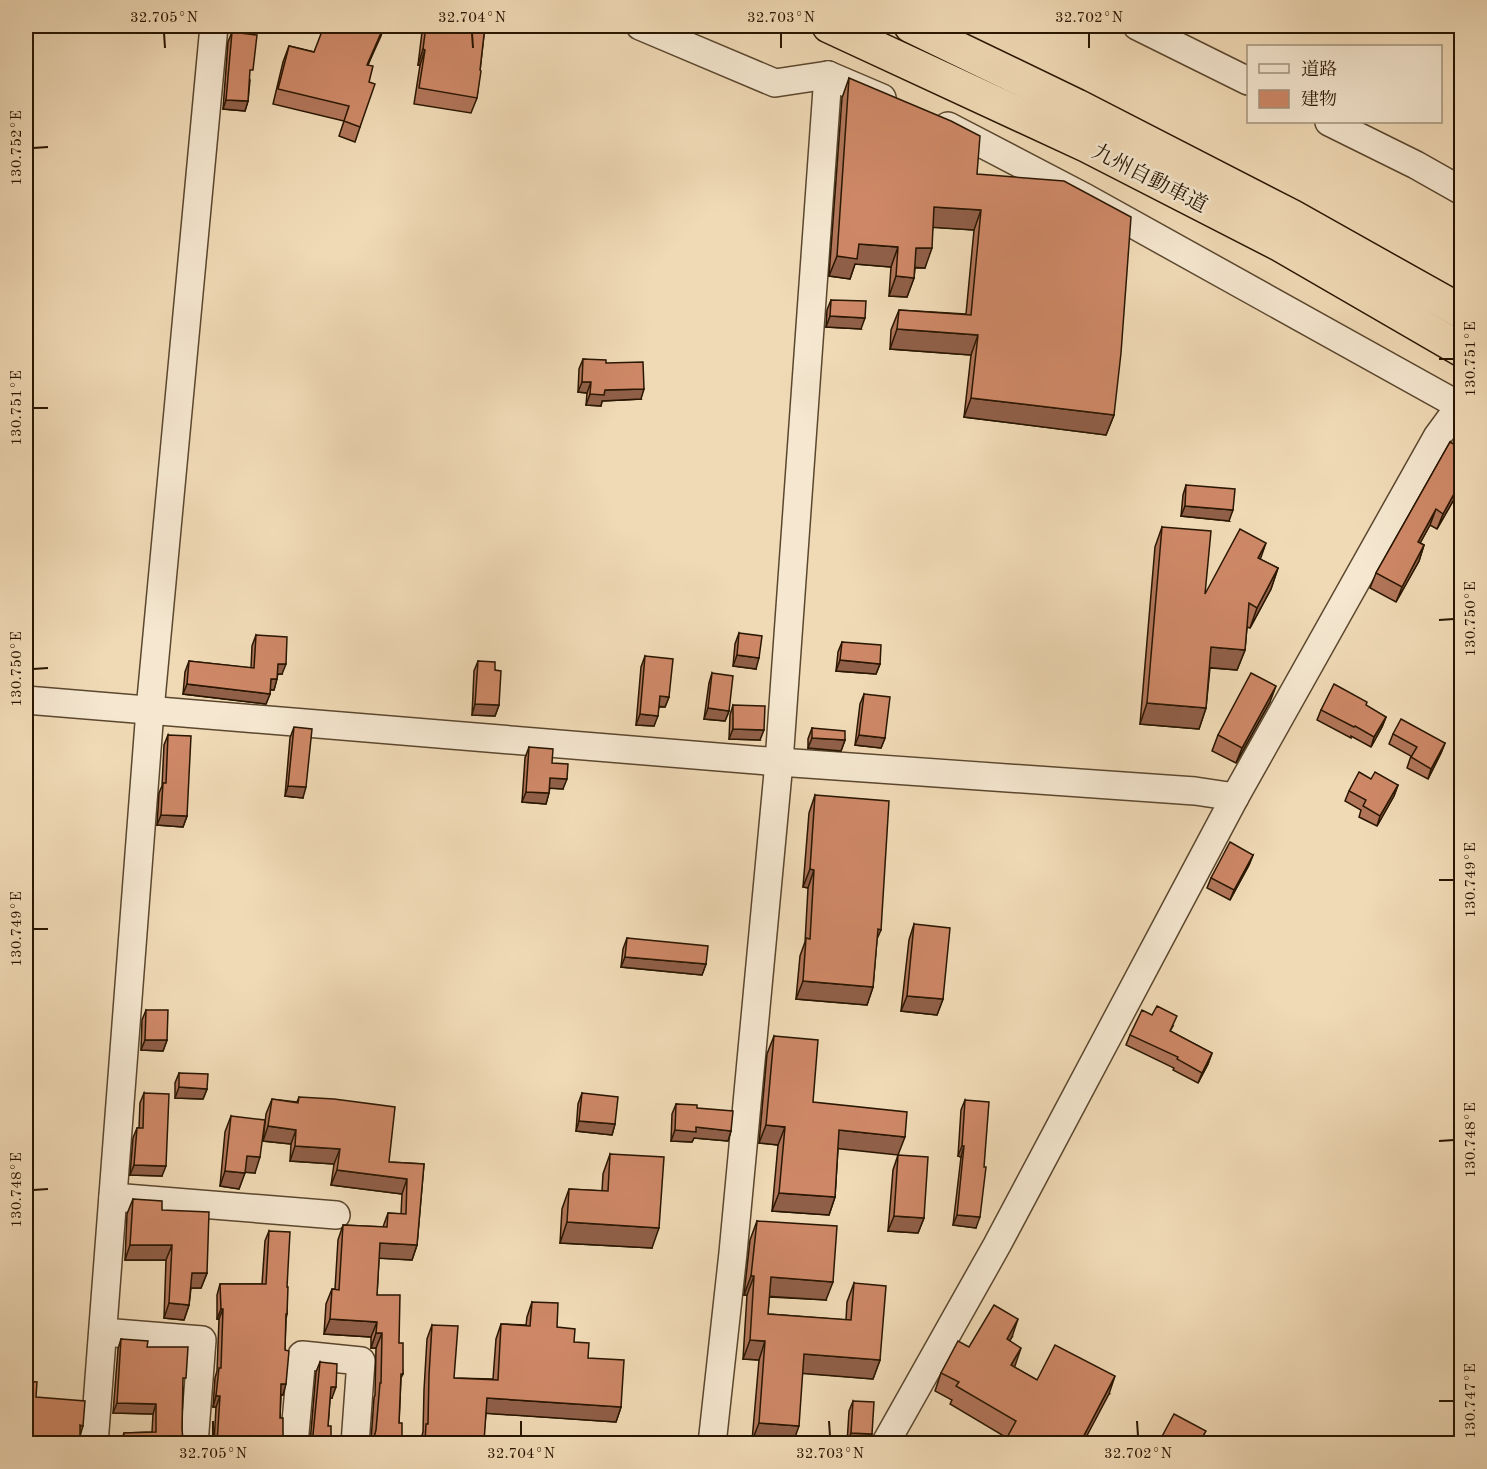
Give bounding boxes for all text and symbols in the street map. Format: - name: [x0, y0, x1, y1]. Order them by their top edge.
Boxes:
- text: 32.705°N: [130, 11, 198, 26]
- text: 32.704°N: [438, 11, 506, 26]
- text: 32.703°N: [747, 11, 815, 26]
- text: 32.702°N: [1055, 11, 1123, 26]
- legend: [1247, 45, 1442, 123]
- text: 道路: [1301, 59, 1337, 79]
- text: 建物: [1301, 89, 1337, 109]
- text: 130.752°E: [10, 110, 25, 186]
- street label: 九州自動車道: [1088, 140, 1211, 217]
- text: 130.751°E: [1464, 321, 1479, 397]
- text: 130.751°E: [10, 370, 25, 446]
- text: 130.750°E: [1464, 581, 1479, 657]
- text: 130.750°E: [10, 631, 25, 707]
- text: 130.749°E: [1464, 842, 1479, 918]
- text: 130.749°E: [10, 891, 25, 967]
- text: 130.748°E: [1464, 1102, 1479, 1178]
- text: 130.748°E: [10, 1152, 25, 1228]
- text: 130.747°E: [1464, 1363, 1479, 1439]
- text: 32.705°N: [179, 1447, 247, 1462]
- text: 32.704°N: [487, 1447, 555, 1462]
- text: 32.703°N: [796, 1447, 864, 1462]
- text: 32.702°N: [1104, 1447, 1172, 1462]

